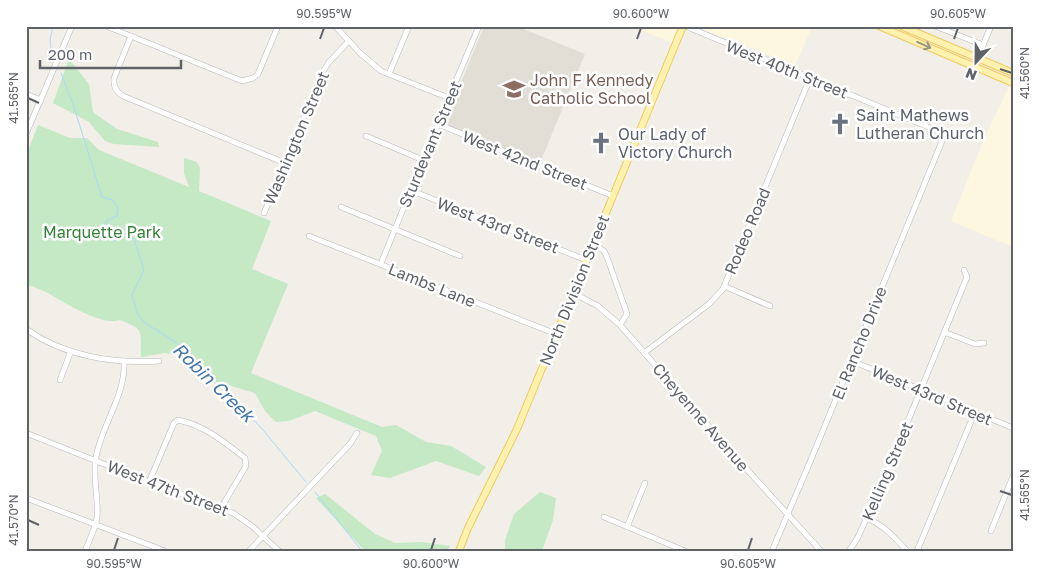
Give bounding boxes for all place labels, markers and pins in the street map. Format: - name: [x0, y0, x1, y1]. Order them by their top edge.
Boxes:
- place label: John F Kennedy Catholic School: [530, 70, 653, 108]
- school or university icon: John F Kennedy Catholic School: [501, 76, 527, 102]
- place label: Saint Mathews Lutheran Church: [856, 105, 984, 143]
- church icon: Saint Mathews Lutheran Church: [827, 111, 853, 137]
- place label: Our Lady of Victory Church: [618, 124, 732, 162]
- church icon: Our Lady of Victory Church: [588, 130, 614, 156]

